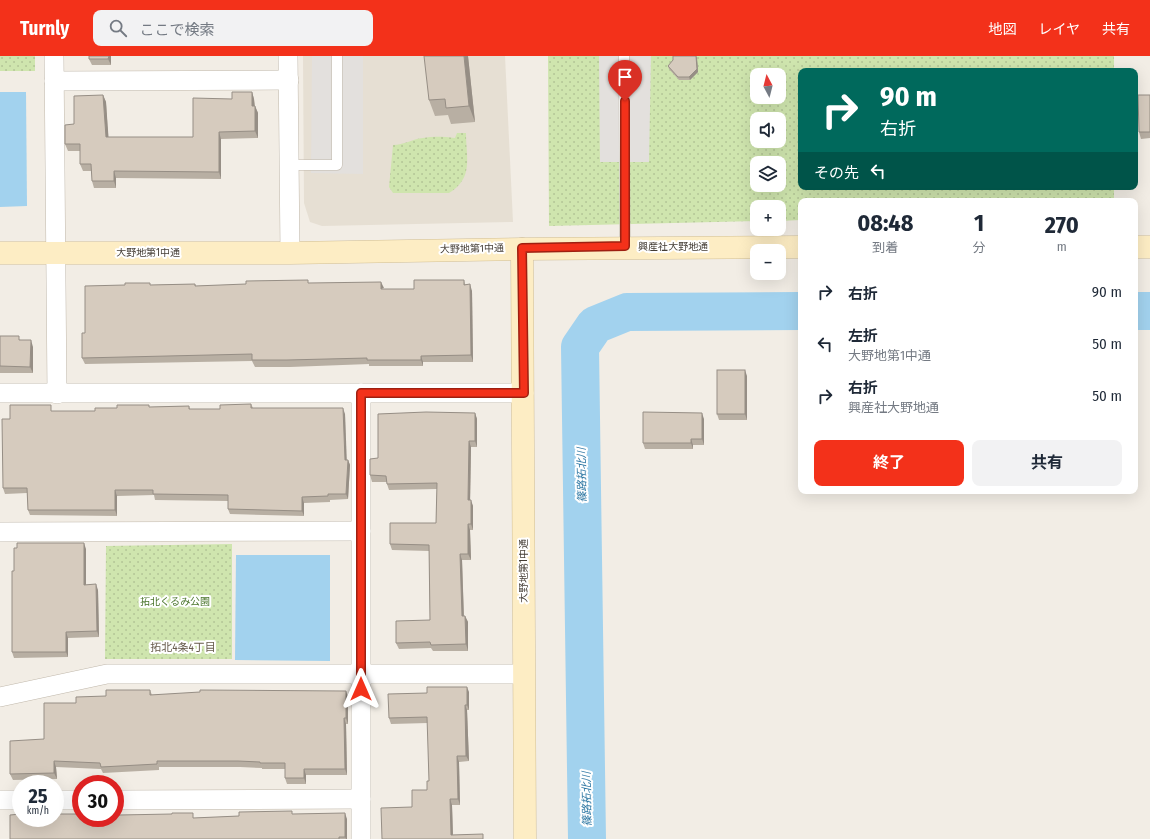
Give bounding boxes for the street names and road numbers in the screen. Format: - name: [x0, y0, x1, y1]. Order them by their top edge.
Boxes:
- street label: 興産社大野地通: [638, 241, 708, 253]
- street label: 大野地第1中通: [440, 242, 504, 256]
- street label: 大野地第1中通: [116, 247, 180, 259]
- street label: 大野地第1中通: [518, 539, 530, 603]

